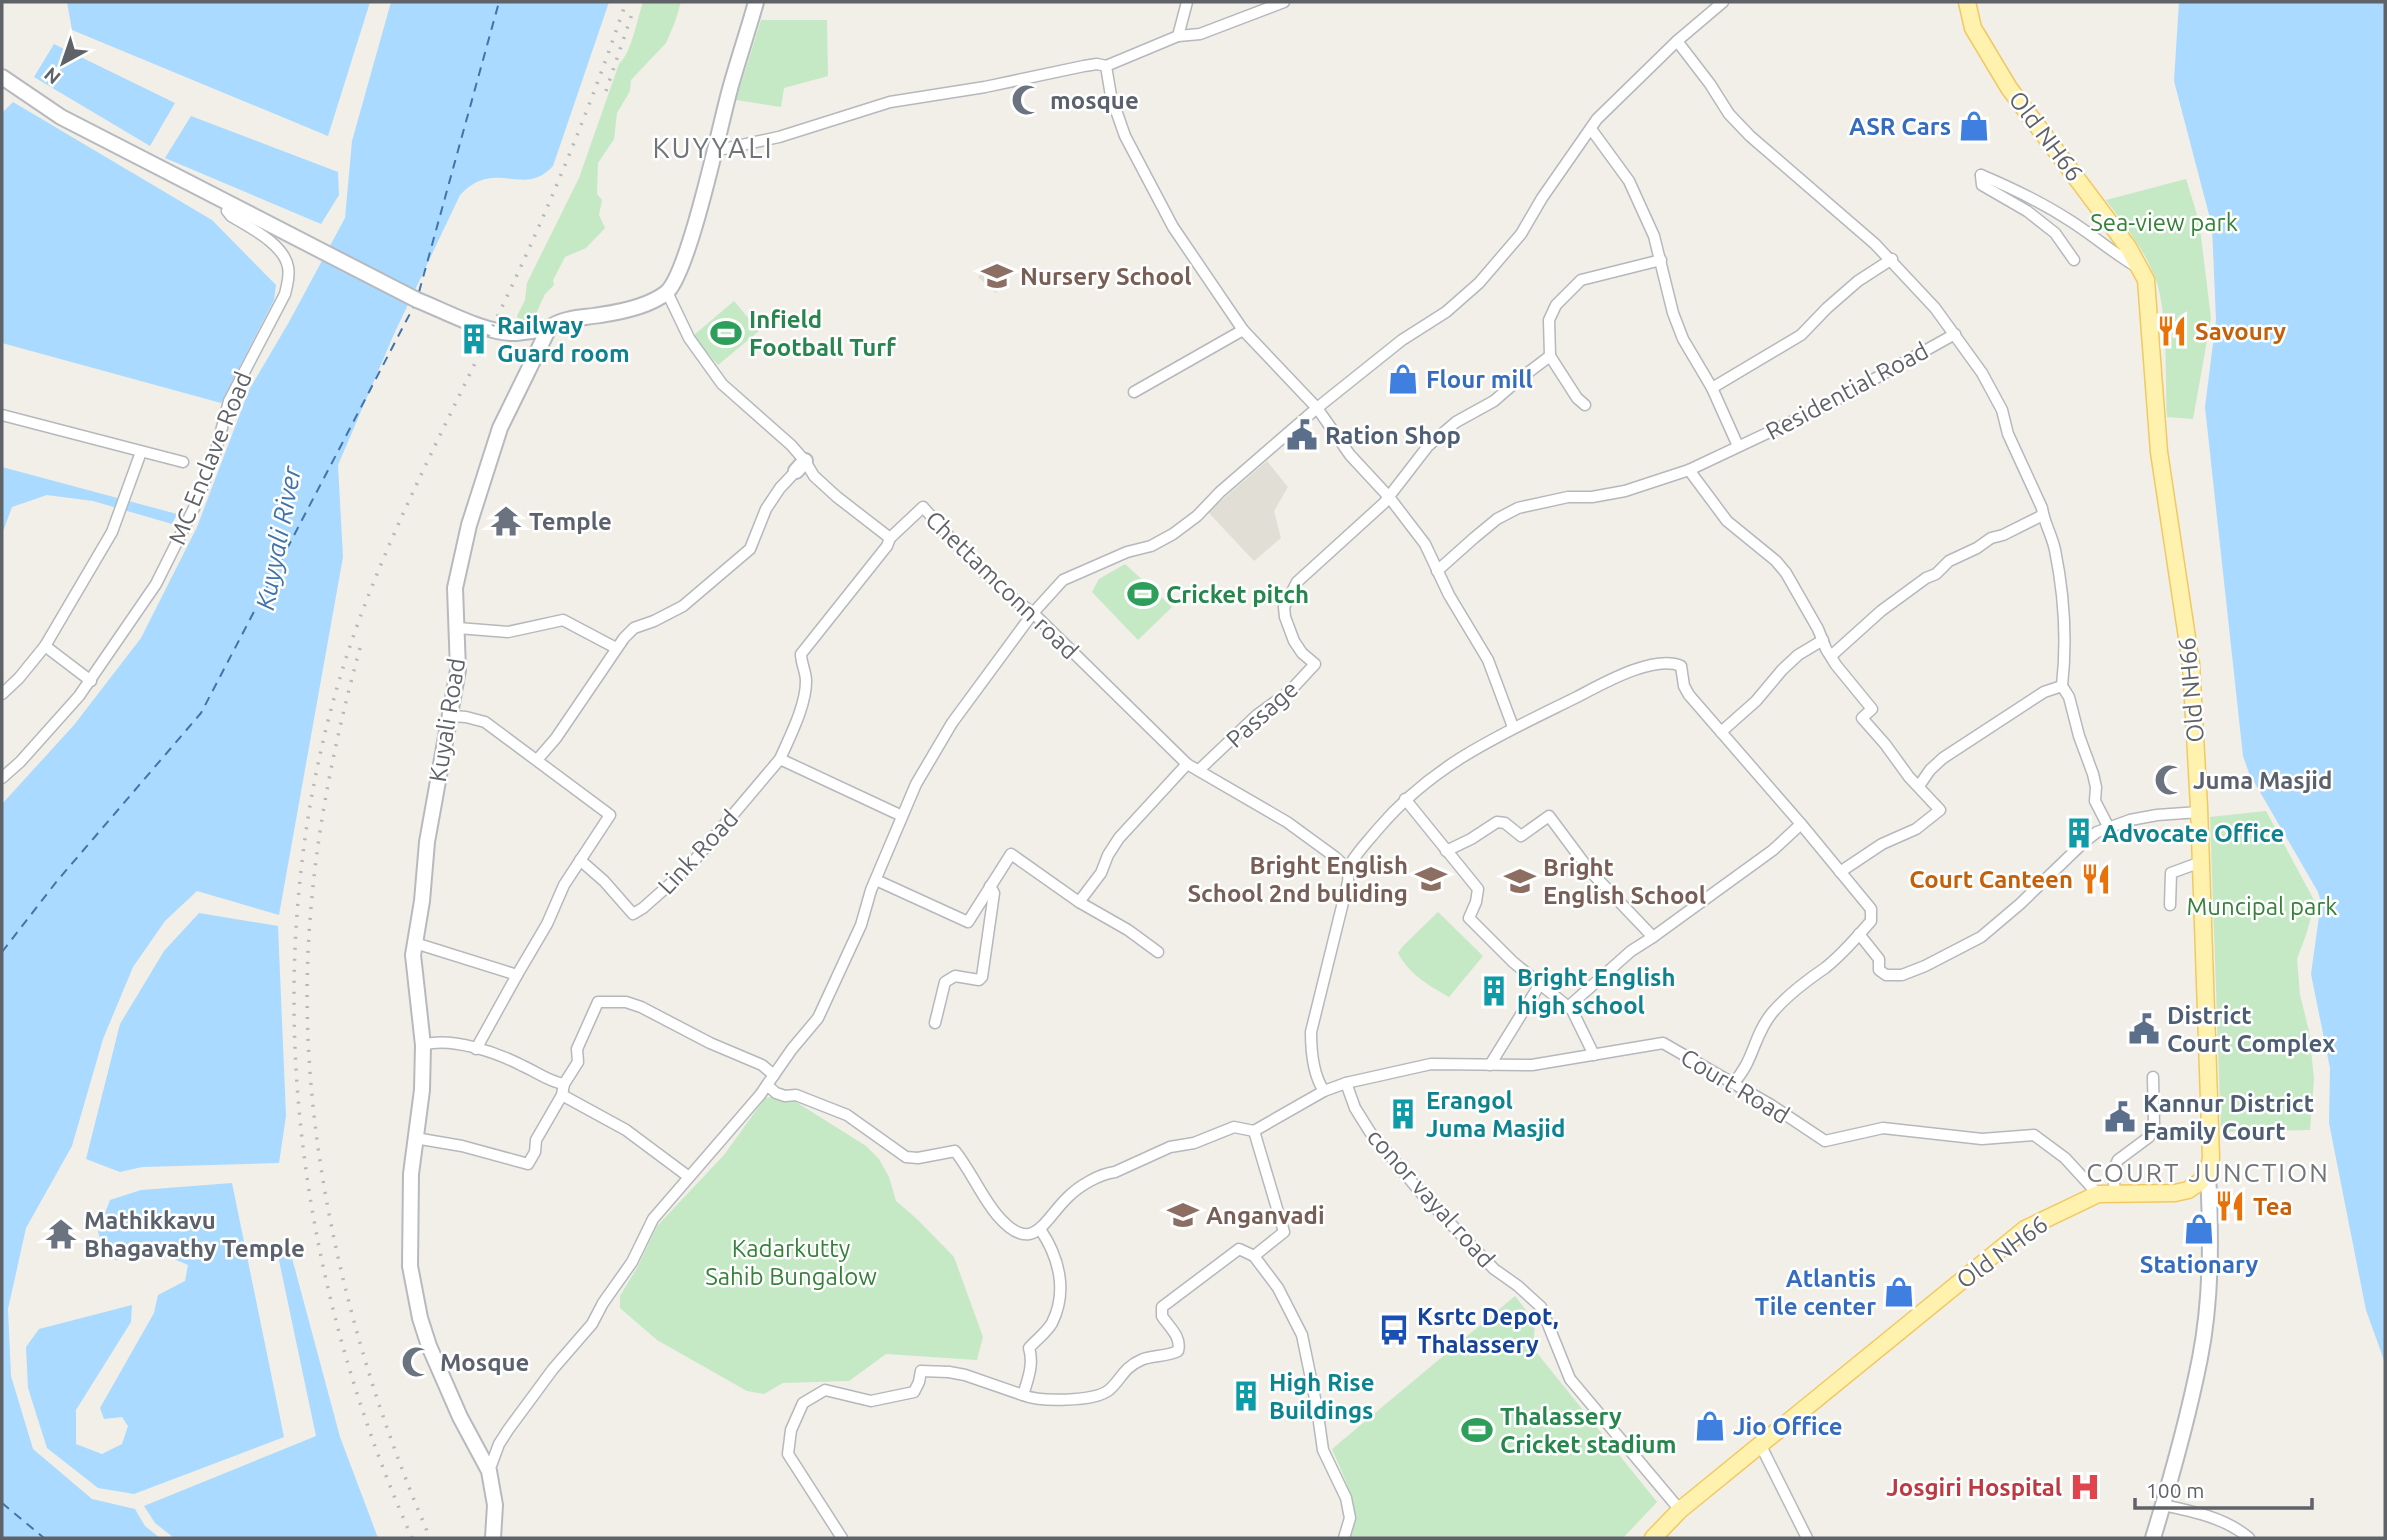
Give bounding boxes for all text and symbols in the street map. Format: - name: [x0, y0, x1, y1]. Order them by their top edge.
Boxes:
- north arrow: [28, 28, 98, 98]
- text: N: [40, 63, 65, 89]
- mosque icon: mosque: [1010, 83, 1044, 117]
- street label: Old NH66: [2004, 86, 2088, 186]
- place label: mosque: [1050, 87, 1139, 114]
- shop icon: ASR Cars: [1957, 109, 1991, 143]
- place label: ASR Cars: [1849, 113, 1951, 140]
- district label: KUYYALI: [652, 132, 774, 163]
- park label: Sea-view park: [2090, 209, 2238, 236]
- school or university icon: Nursery School: [980, 259, 1014, 293]
- place label: Nursery School: [1020, 263, 1192, 290]
- place label: Infield Football Turf: [749, 306, 897, 361]
- place label: Railway Guard room: [497, 312, 630, 367]
- restaurant icon: Savoury: [2155, 314, 2189, 348]
- sports icon: Infield Football Turf: [709, 316, 743, 350]
- place label: Savoury: [2195, 318, 2286, 345]
- building icon: Railway Guard room: [457, 322, 491, 356]
- street label: Residential Road: [1761, 337, 1933, 445]
- shop icon: Flour mill: [1386, 362, 1420, 396]
- place label: Flour mill: [1426, 366, 1533, 393]
- street label: MC Enclave Road: [163, 368, 257, 548]
- public building icon: Ration Shop: [1285, 418, 1319, 452]
- place label: Ration Shop: [1325, 422, 1461, 449]
- water label: Kuyyali River: [250, 463, 306, 612]
- temple icon: Temple: [489, 504, 523, 538]
- street label: Chettamconn road: [920, 505, 1084, 665]
- place label: Temple: [529, 508, 612, 535]
- sports icon: Cricket pitch: [1126, 577, 1160, 611]
- place label: Cricket pitch: [1166, 581, 1309, 608]
- street label: Old NH66: [2173, 636, 2209, 744]
- street label: Kuyali Road: [424, 656, 470, 784]
- street label: Passage: [1221, 675, 1303, 753]
- mosque icon: Juma Masjid: [2153, 763, 2187, 797]
- place label: Juma Masjid: [2193, 767, 2332, 794]
- street label: Link Road: [652, 805, 744, 899]
- building icon: Advocate Office: [2062, 816, 2096, 850]
- place label: Advocate Office: [2102, 820, 2284, 847]
- place label: Bright English School 2nd buliding: [1187, 852, 1408, 907]
- place label: Bright English School: [1543, 854, 1706, 909]
- school or university icon: Bright English School 2nd buliding: [1414, 862, 1448, 896]
- restaurant icon: Court Canteen: [2079, 862, 2113, 896]
- school or university icon: Bright English School: [1503, 864, 1537, 898]
- place label: Court Canteen: [1909, 866, 2073, 893]
- park label: Muncipal park: [2186, 893, 2338, 920]
- place label: Bright English high school: [1517, 964, 1675, 1019]
- building icon: Bright English high school: [1477, 974, 1511, 1008]
- place label: District Court Complex: [2167, 1002, 2335, 1057]
- public building icon: District Court Complex: [2127, 1012, 2161, 1046]
- street label: Court Road: [1676, 1043, 1794, 1129]
- place label: Erangol Juma Masjid: [1426, 1087, 1565, 1142]
- place label: Kannur District Family Court: [2143, 1090, 2314, 1145]
- building icon: Erangol Juma Masjid: [1386, 1097, 1420, 1131]
- public building icon: Kannur District Family Court: [2103, 1100, 2137, 1134]
- street label: conor vayal road: [1362, 1123, 1500, 1273]
- district label: COURT JUNCTION: [2086, 1158, 2330, 1187]
- restaurant icon: Tea: [2213, 1189, 2247, 1223]
- place label: Tea: [2253, 1193, 2293, 1220]
- school or university icon: Anganvadi: [1166, 1198, 1200, 1232]
- place label: Anganvadi: [1206, 1202, 1325, 1229]
- place label: Mathikkavu Bhagavathy Temple: [84, 1207, 305, 1262]
- street label: Old NH66: [1951, 1210, 2053, 1294]
- shop icon: Stationary: [2182, 1212, 2216, 1246]
- temple icon: Mathikkavu Bhagavathy Temple: [44, 1217, 78, 1251]
- park label: Kadarkutty Sahib Bungalow: [705, 1235, 877, 1290]
- place label: Stationary: [2140, 1251, 2258, 1278]
- place label: Atlantis Tile center: [1755, 1265, 1876, 1320]
- shop icon: Atlantis Tile center: [1882, 1275, 1916, 1309]
- place label: Ksrtc Depot, Thalassery: [1417, 1303, 1559, 1358]
- bus stop icon: Ksrtc Depot, Thalassery: [1377, 1313, 1411, 1347]
- mosque icon: Mosque: [400, 1345, 434, 1379]
- place label: Mosque: [440, 1349, 529, 1376]
- place label: High Rise Buildings: [1269, 1369, 1375, 1424]
- building icon: High Rise Buildings: [1229, 1379, 1263, 1413]
- place label: Thalassery Cricket stadium: [1500, 1403, 1676, 1458]
- shop icon: Jio Office: [1693, 1409, 1727, 1443]
- sports icon: Thalassery Cricket stadium: [1460, 1413, 1494, 1447]
- place label: Jio Office: [1733, 1413, 1843, 1440]
- scale bar: [2135, 1466, 2312, 1510]
- hospital icon: Josgiri Hospital: [2068, 1470, 2102, 1504]
- place label: Josgiri Hospital: [1886, 1474, 2062, 1501]
- text: 100 m: [2146, 1478, 2204, 1502]

